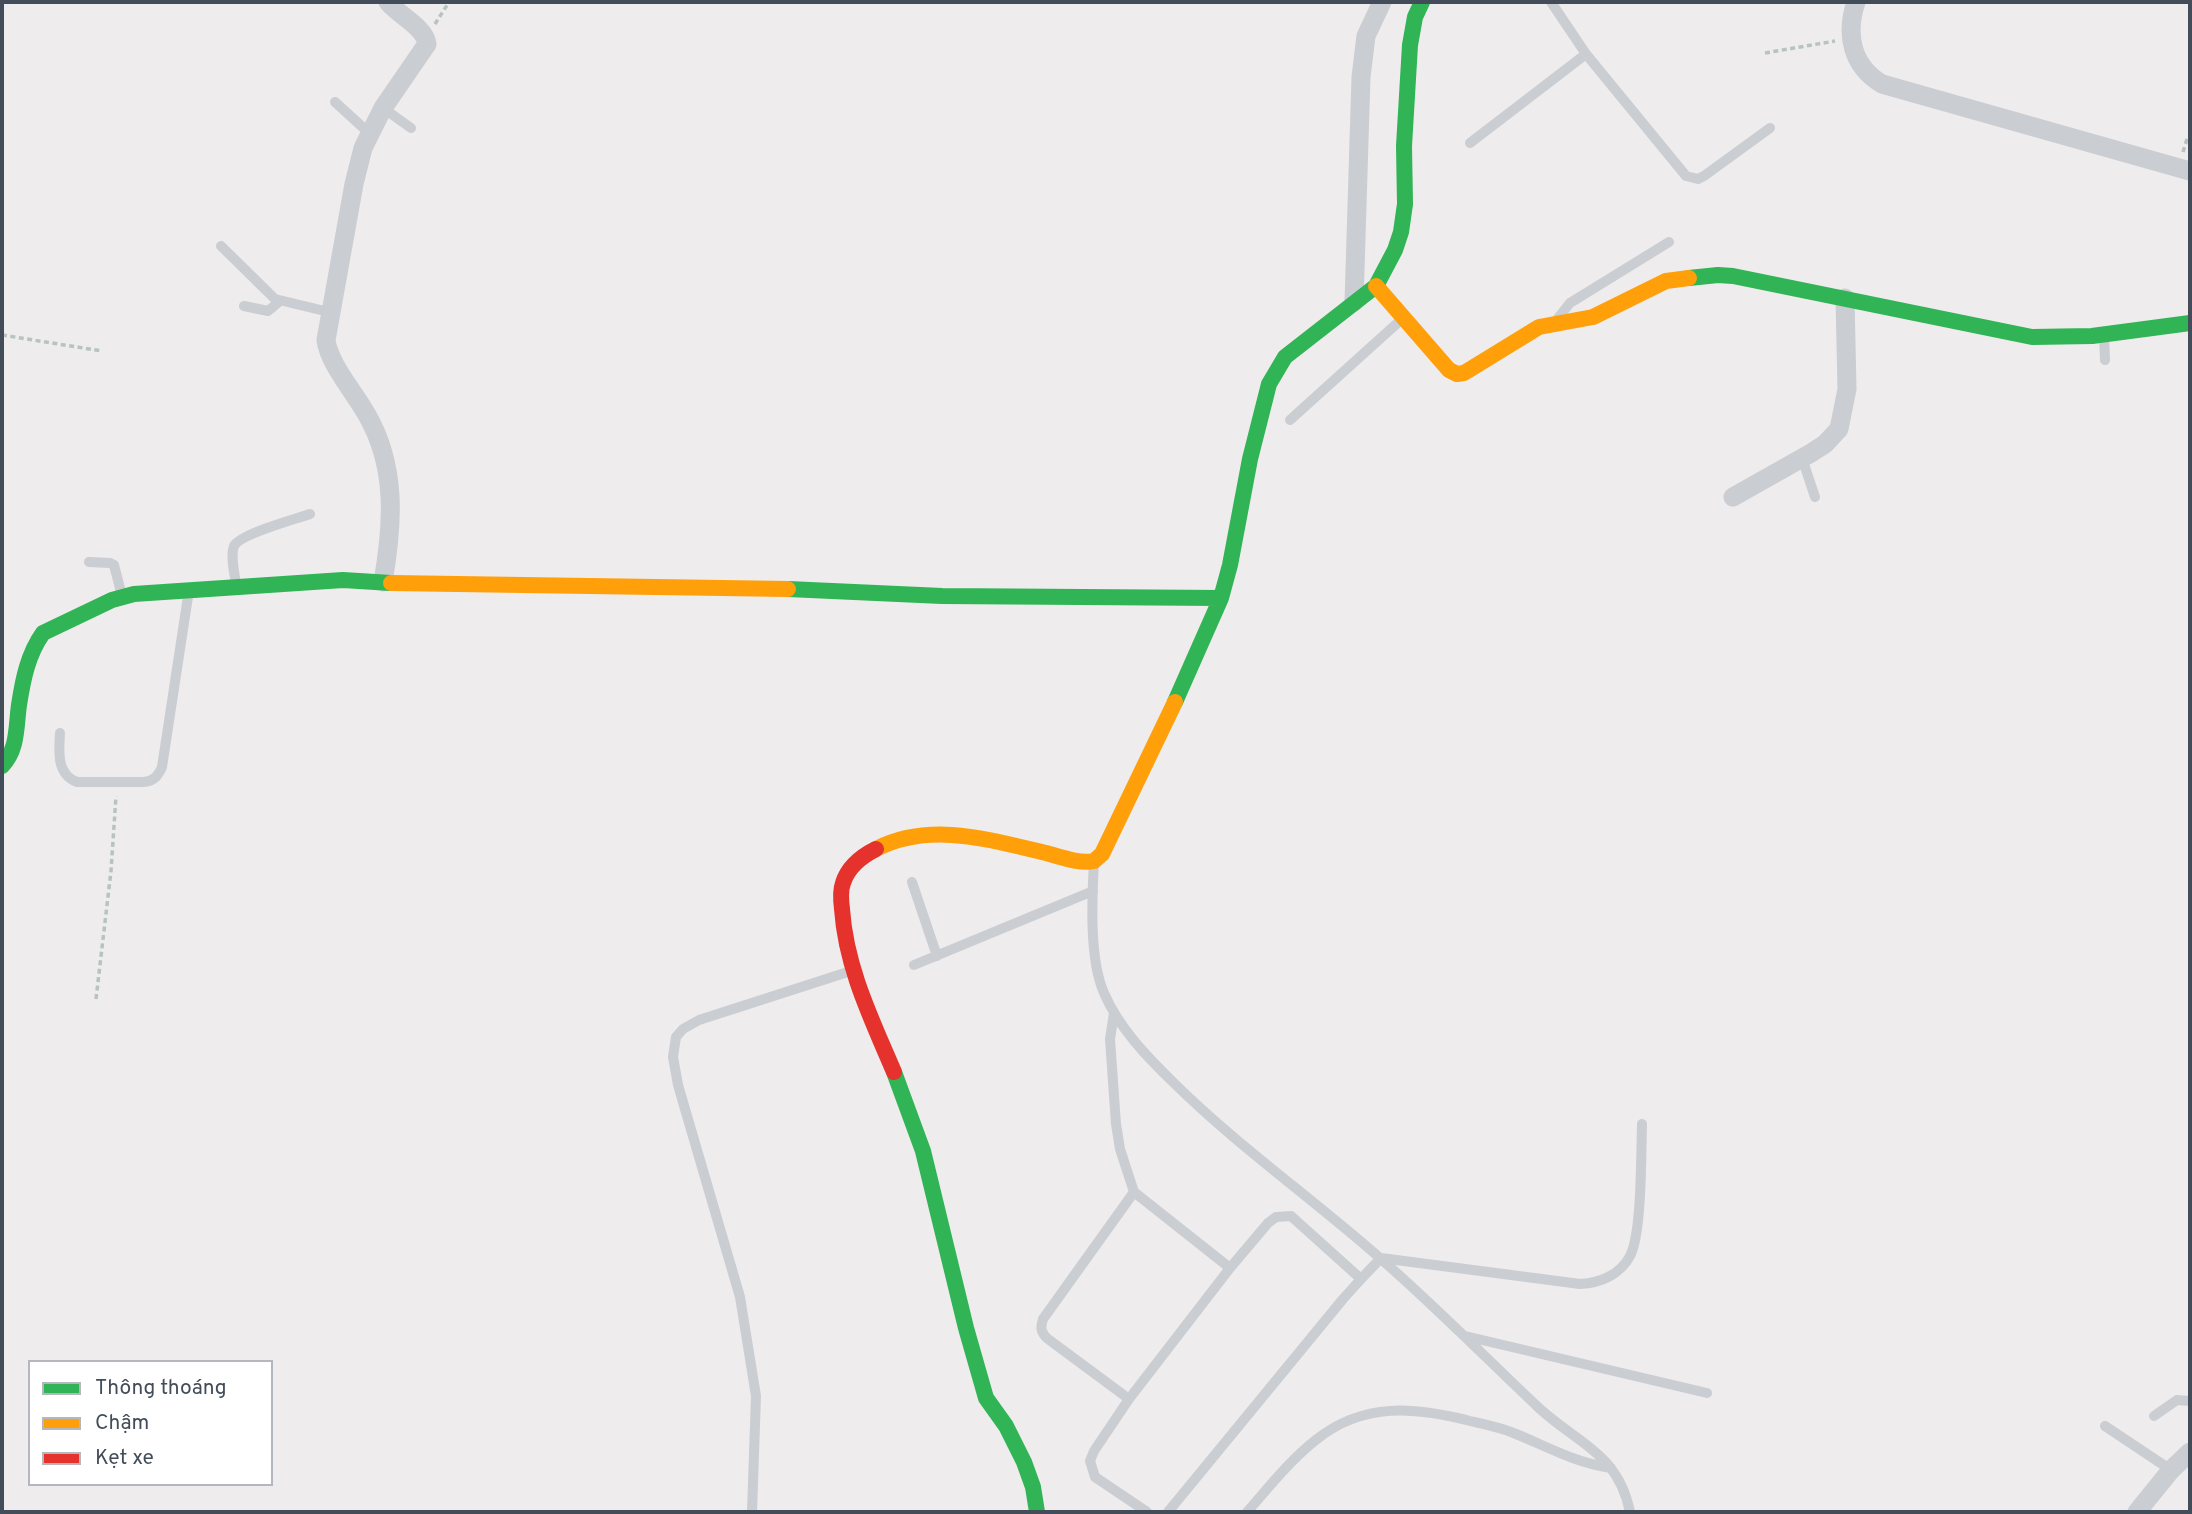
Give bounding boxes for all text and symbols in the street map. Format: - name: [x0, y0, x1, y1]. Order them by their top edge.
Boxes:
- legend: [28, 1360, 273, 1486]
- text: Thông thoáng: [95, 1375, 227, 1402]
- text: Chậm: [95, 1410, 149, 1437]
- text: Kẹt xe: [95, 1445, 154, 1472]

